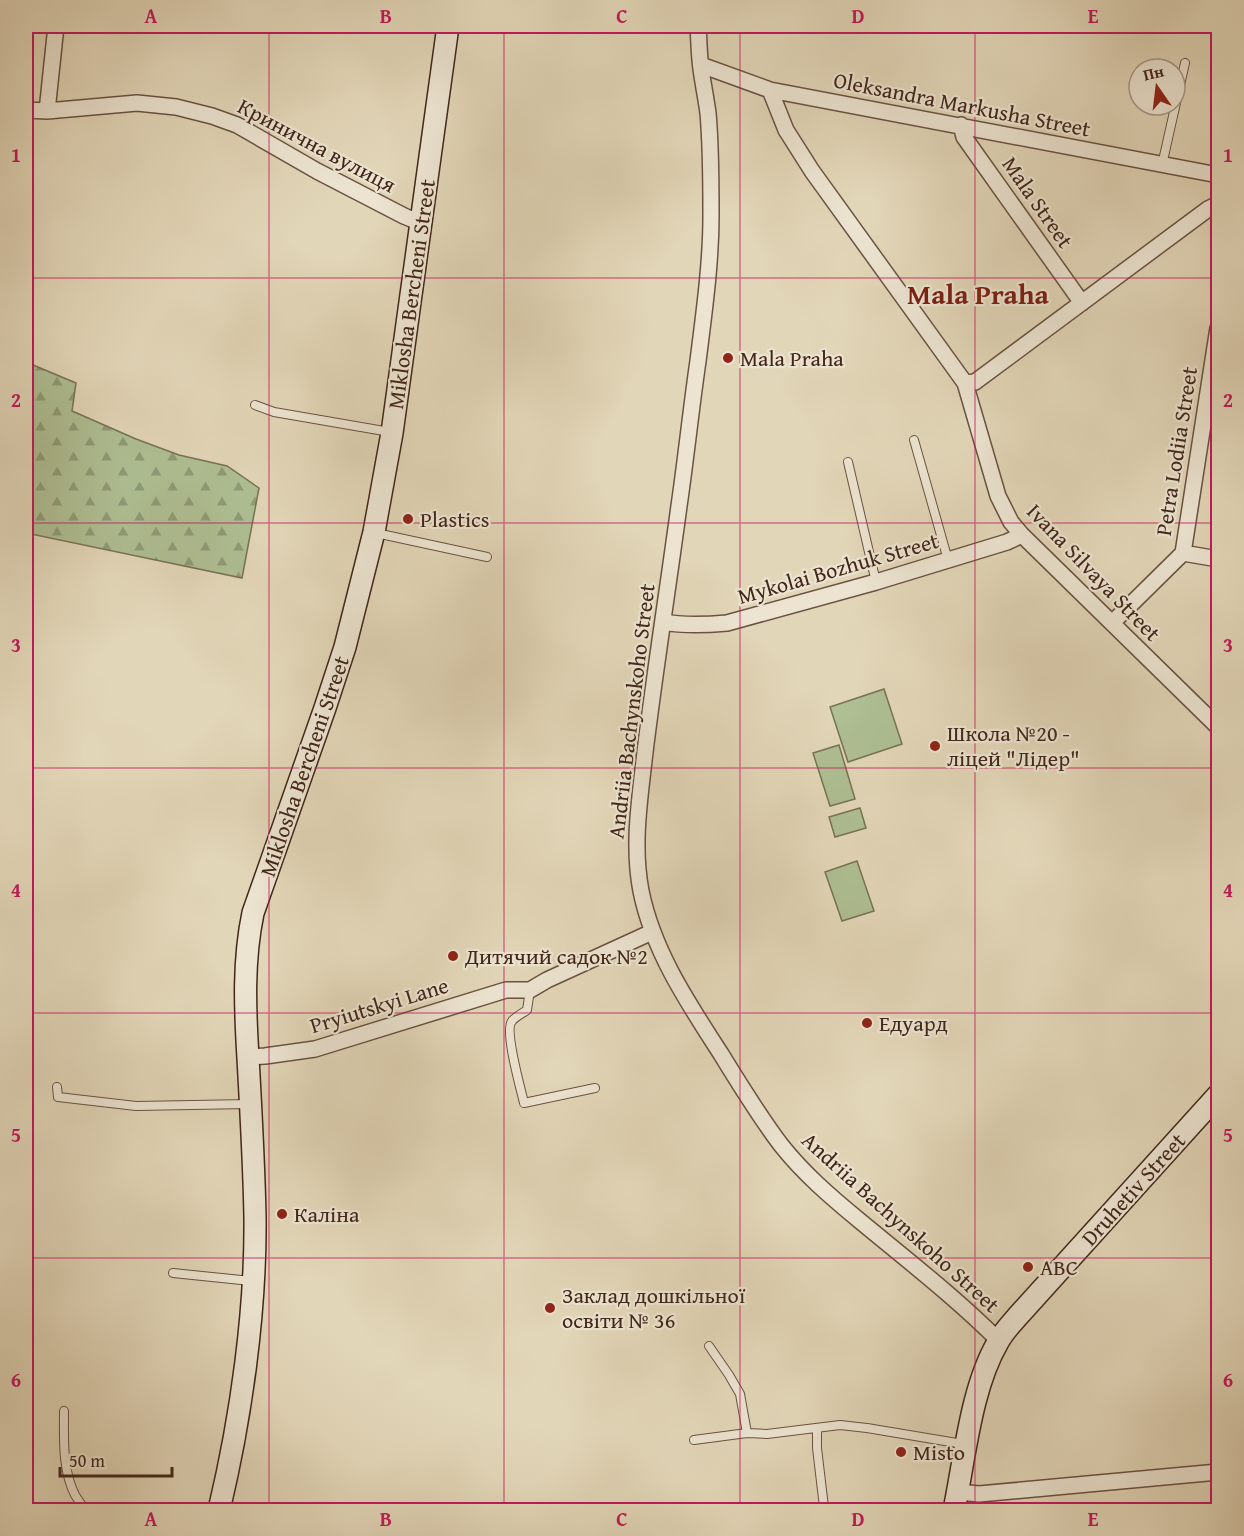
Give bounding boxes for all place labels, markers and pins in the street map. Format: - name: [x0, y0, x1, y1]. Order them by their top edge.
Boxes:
- place label: Mala Praha: [740, 342, 844, 374]
- marker: Mala Praha: [721, 351, 735, 365]
- place label: Plastics: [420, 503, 490, 535]
- marker: Plastics: [401, 512, 415, 526]
- place label: Школа №20 - ліцей "Лідер": [947, 717, 1080, 774]
- marker: Школа №20 - ліцей "Лідер": [928, 739, 942, 753]
- place label: Дитячий садок №2: [464, 940, 648, 972]
- marker: Дитячий садок №2: [446, 949, 460, 963]
- place label: Едуард: [879, 1007, 948, 1039]
- marker: Едуард: [860, 1016, 874, 1030]
- place label: Калiна: [294, 1198, 360, 1230]
- marker: Калiна: [275, 1207, 289, 1221]
- place label: АВС: [1040, 1251, 1078, 1283]
- marker: АВС: [1021, 1260, 1035, 1274]
- place label: Заклад дошкільної освіти № 36: [562, 1279, 746, 1336]
- marker: Заклад дошкільної освіти № 36: [543, 1301, 557, 1315]
- place label: Misto: [913, 1436, 965, 1468]
- marker: Misto: [894, 1445, 908, 1459]

